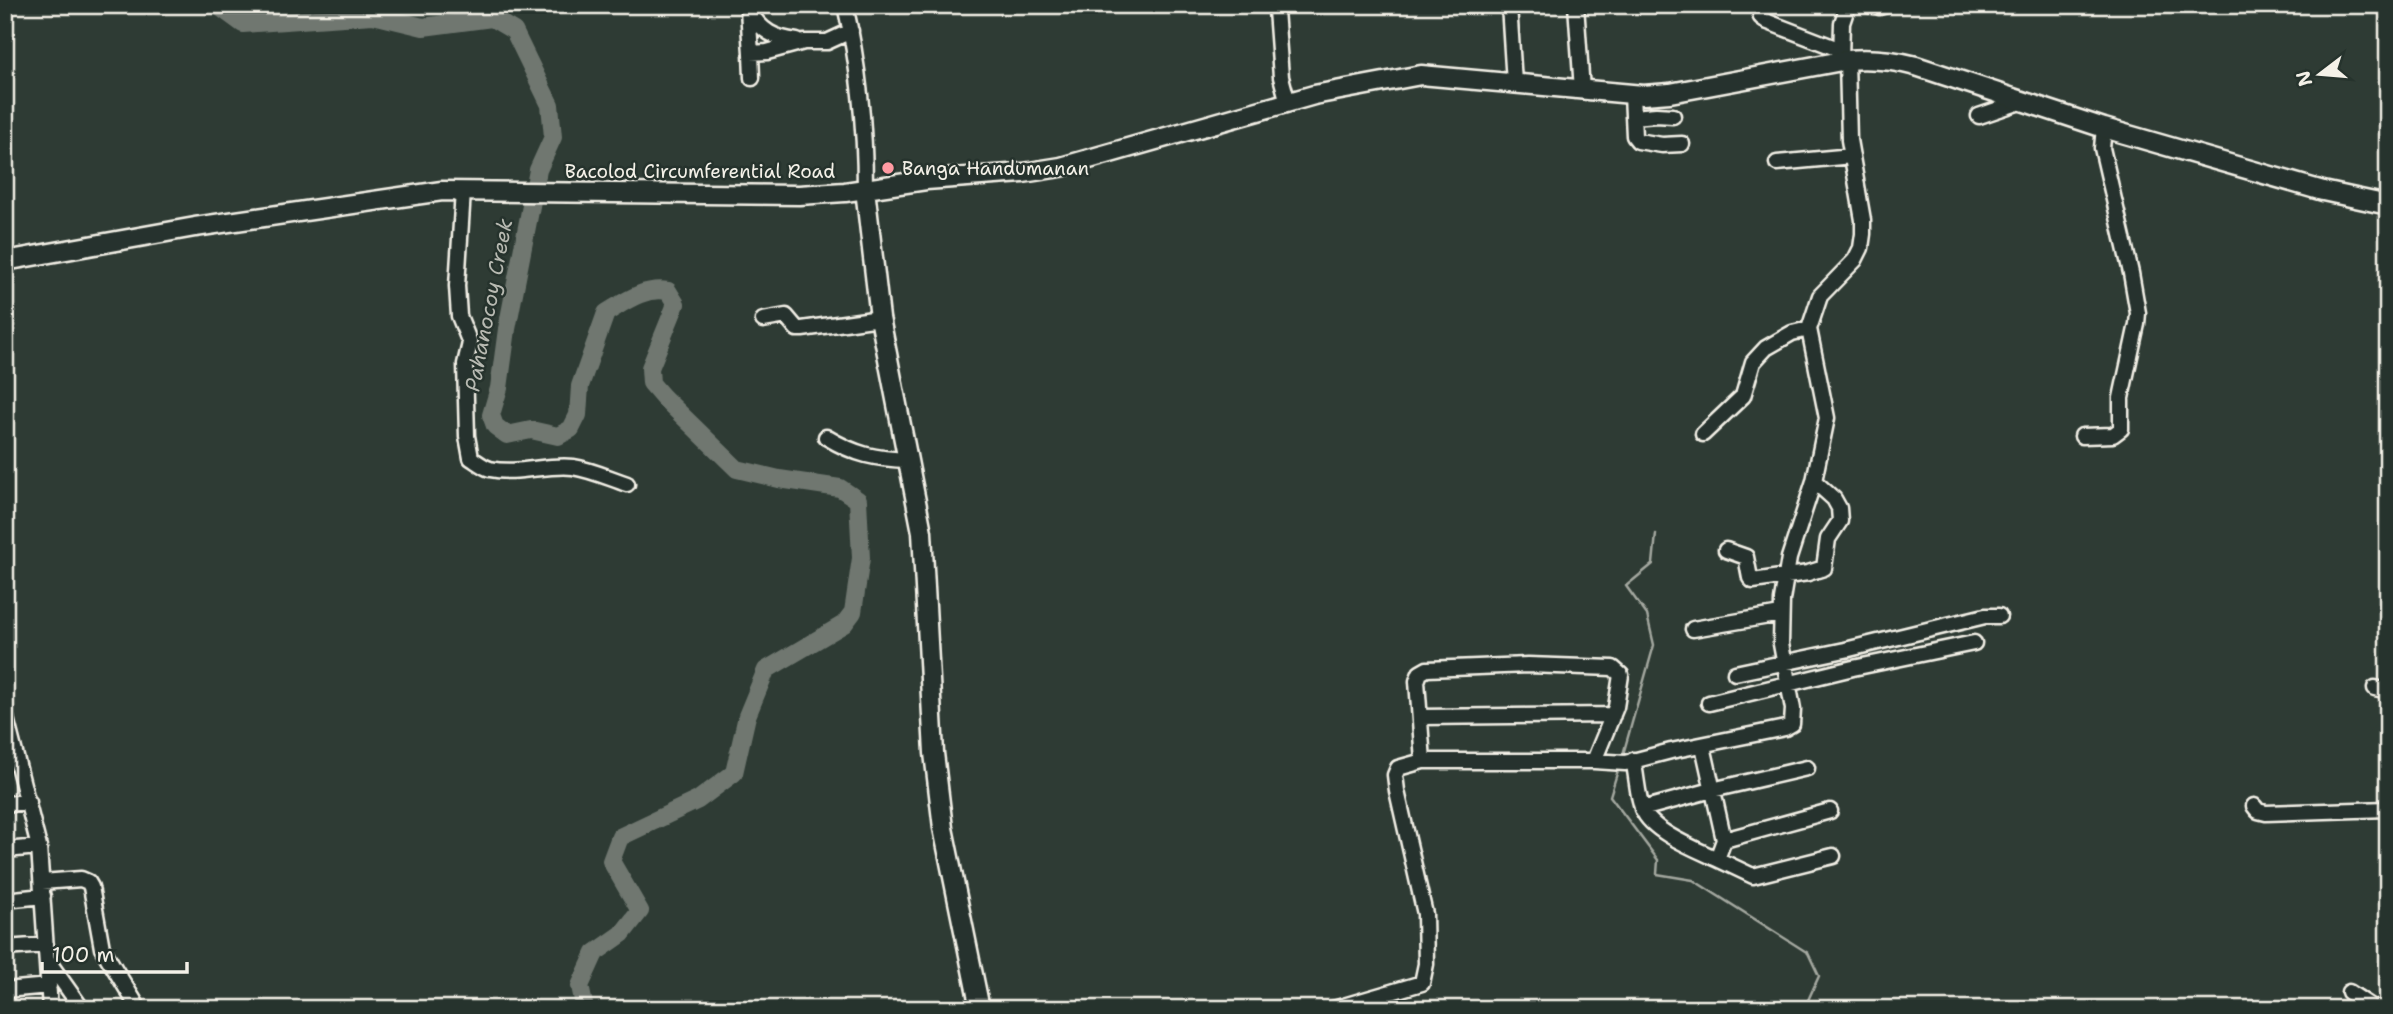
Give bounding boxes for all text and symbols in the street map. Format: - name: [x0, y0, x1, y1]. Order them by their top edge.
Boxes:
- north arrow: [2284, 38, 2354, 108]
- text: N: [2290, 68, 2318, 89]
- place label: Banga Handumanan: [902, 156, 1089, 181]
- street label: Bacolod Circumferential Road: [565, 159, 835, 184]
- marker: Banga Handumanan: [880, 160, 896, 176]
- water label: Pahanocoy Creek: [459, 216, 519, 394]
- scale bar: [42, 930, 187, 974]
- text: 100 m: [52, 941, 115, 969]

